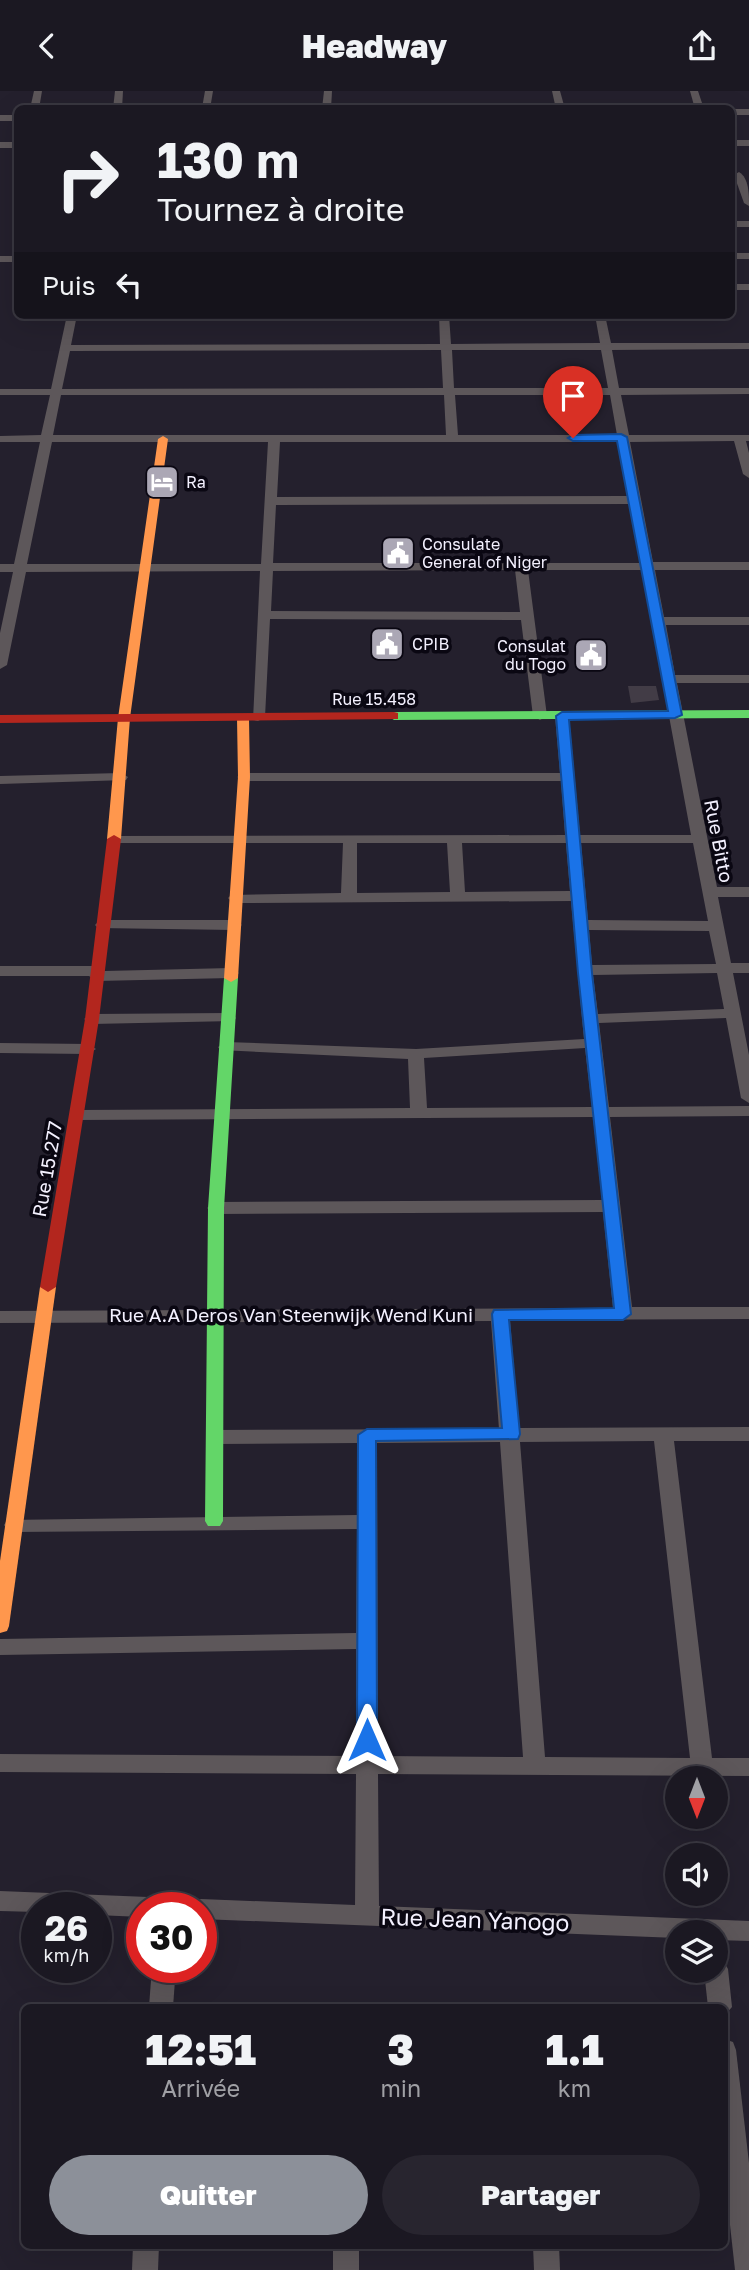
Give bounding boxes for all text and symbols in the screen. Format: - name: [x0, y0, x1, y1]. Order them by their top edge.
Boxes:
- icon: back: [28, 27, 66, 65]
- text: Headway: [302, 27, 447, 65]
- icon: share: [683, 27, 721, 65]
- text: 130 m: [157, 130, 299, 189]
- icon: right: [42, 133, 133, 224]
- text: Tournez à droite: [157, 190, 405, 228]
- icon: left: [110, 266, 148, 304]
- text: Puis: [42, 270, 96, 301]
- pin: [543, 366, 603, 438]
- icon: arrive: [554, 377, 592, 415]
- hotel icon: Ra: [143, 463, 181, 501]
- place label: Ra: [186, 472, 206, 492]
- public building icon: Consulate General of Niger: [379, 534, 417, 572]
- place label: Consulate General of Niger: [422, 534, 547, 572]
- public building icon: CPIB: [368, 625, 406, 663]
- place label: CPIB: [412, 634, 449, 654]
- place label: Consulat du Togo: [497, 636, 566, 674]
- public building icon: Consulat du Togo: [572, 636, 610, 674]
- street label: Rue 15.458: [332, 689, 416, 709]
- street label: Rue Bitto: [700, 797, 739, 884]
- street label: Rue 15.277: [27, 1119, 66, 1219]
- street label: Rue A.A Deros Van Steenwijk Wend Kuni: [109, 1303, 473, 1326]
- position arrow: [330, 1703, 404, 1777]
- north arrow: [665, 1766, 728, 1829]
- map controls: [665, 1766, 728, 1983]
- button: sound: [665, 1843, 728, 1906]
- speed limit sign: 30: [126, 1892, 217, 1983]
- street label: Rue Jean Yanogo: [380, 1902, 570, 1936]
- text: 26: [45, 1907, 88, 1949]
- button: layers: [665, 1920, 728, 1983]
- text: km/h: [44, 1944, 89, 1966]
- text: 12:51: [145, 2024, 256, 2074]
- text: 3: [388, 2024, 414, 2074]
- text: 1.1: [545, 2024, 604, 2074]
- text: Arrivée: [161, 2074, 240, 2102]
- text: min: [380, 2074, 421, 2102]
- text: km: [558, 2074, 591, 2102]
- button: Quitter: [49, 2155, 368, 2235]
- button: Partager: [382, 2155, 700, 2235]

